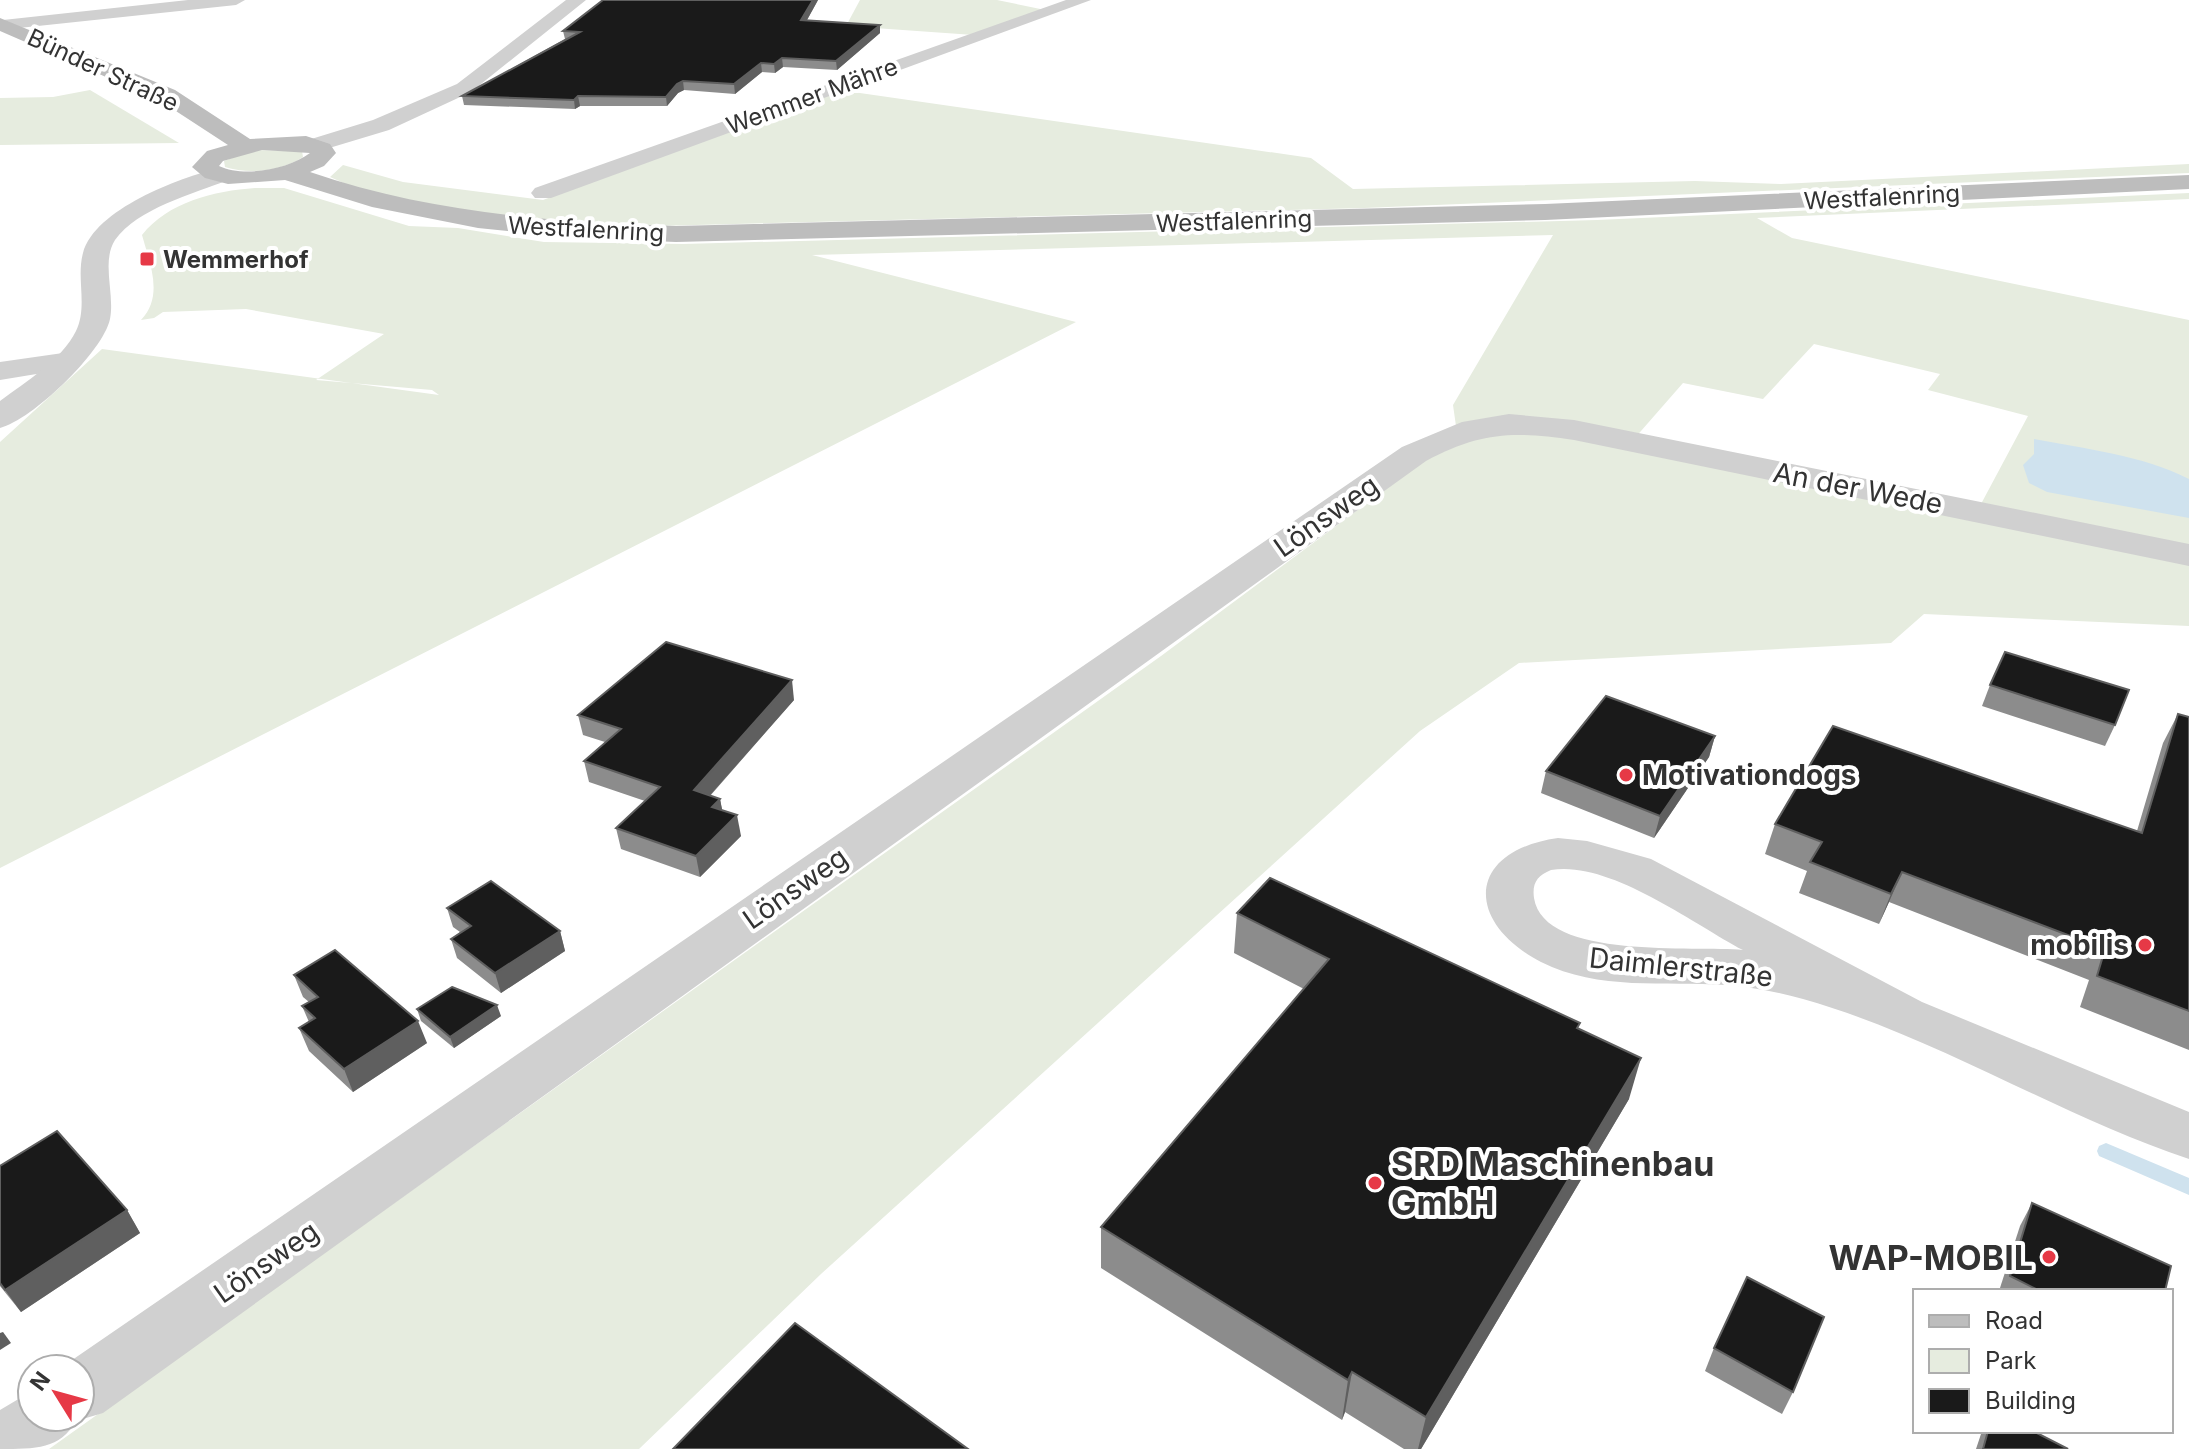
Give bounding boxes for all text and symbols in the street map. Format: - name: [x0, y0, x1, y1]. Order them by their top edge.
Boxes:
- street label: Bünder Straße: [23, 22, 183, 118]
- street label: Wemmer Mähre: [722, 52, 902, 140]
- street label: Westfalenring: [1803, 178, 1961, 216]
- street label: Westfalenring: [1155, 204, 1313, 238]
- street label: Westfalenring: [507, 210, 665, 248]
- place label: Wemmerhof: [163, 245, 309, 274]
- marker: Wemmerhof: [138, 250, 156, 268]
- street label: An der Wede: [1771, 455, 1945, 521]
- street label: Lönsweg: [1267, 468, 1385, 564]
- place label: Motivationdogs: [1642, 758, 1857, 792]
- marker: Motivationdogs: [1617, 766, 1635, 784]
- street label: Lönsweg: [736, 840, 854, 936]
- place label: mobilis: [2030, 928, 2129, 962]
- marker: mobilis: [2136, 936, 2154, 954]
- street label: Daimlerstraße: [1587, 940, 1775, 994]
- place label: SRD Maschinenbau GmbH: [1391, 1143, 1714, 1223]
- marker: SRD Maschinenbau GmbH: [1366, 1174, 1384, 1192]
- street label: Lönsweg: [207, 1214, 325, 1310]
- place label: WAP-MOBIL: [1828, 1237, 2033, 1278]
- marker: WAP-MOBIL: [2040, 1248, 2058, 1266]
- legend: [1913, 1289, 2173, 1433]
- text: Road: [1985, 1306, 2043, 1335]
- text: Park: [1985, 1346, 2036, 1375]
- north arrow: [16, 1353, 96, 1433]
- text: N: [25, 1366, 55, 1395]
- text: Building: [1985, 1386, 2076, 1415]

